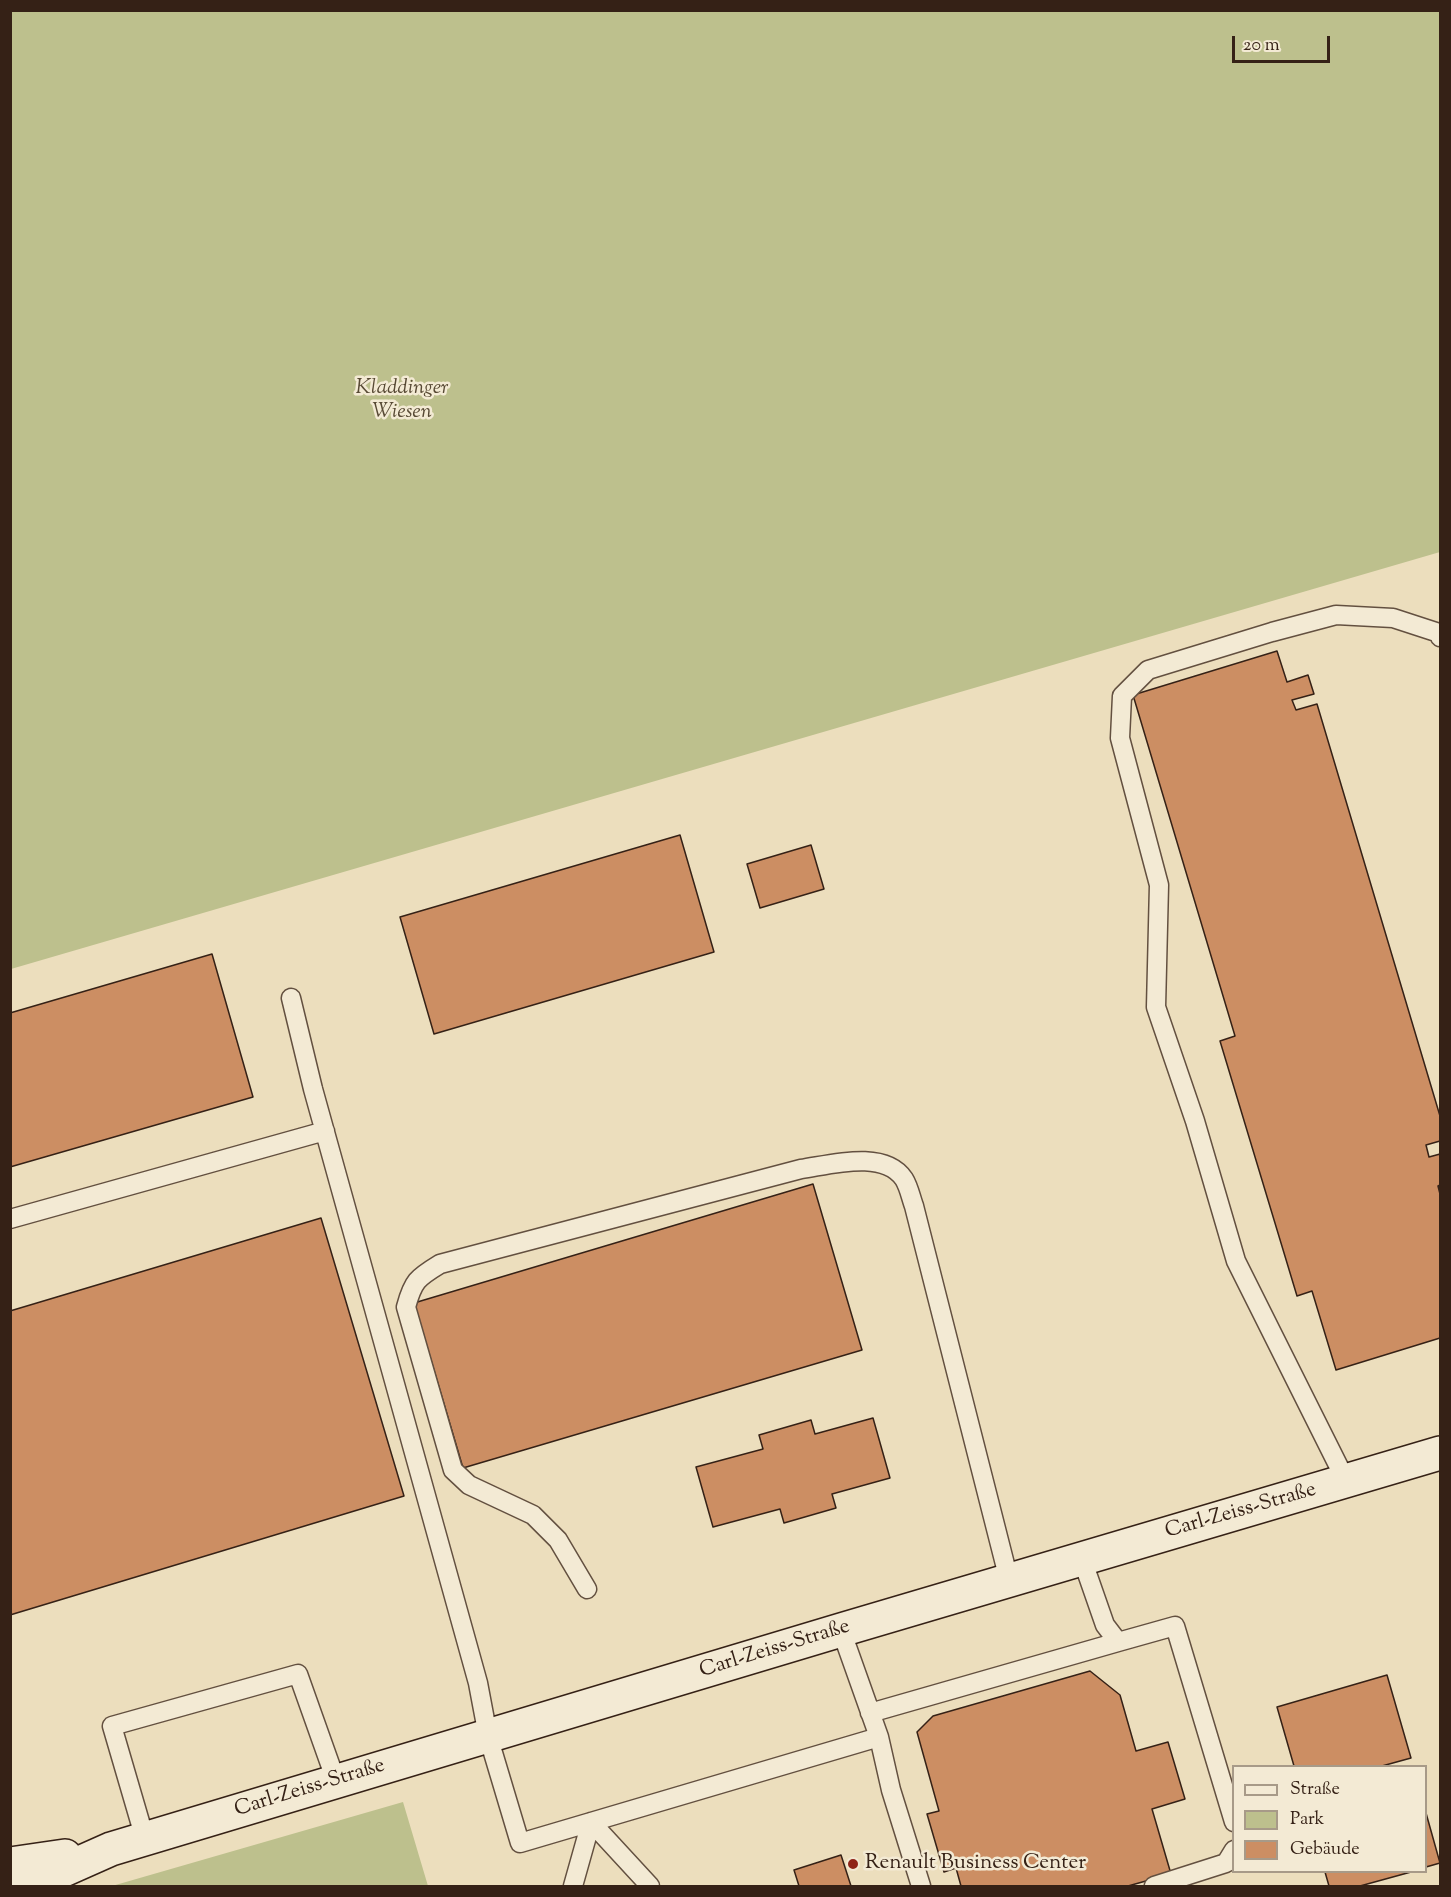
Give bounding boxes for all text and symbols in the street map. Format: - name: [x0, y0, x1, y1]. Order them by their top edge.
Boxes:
- scale bar: [1235, 24, 1332, 62]
- text: 20 m: [1243, 33, 1280, 59]
- park label: Kladdinger Wiesen: [356, 376, 448, 426]
- street label: Carl-Zeiss-Straße: [1163, 1478, 1319, 1546]
- street label: Carl-Zeiss-Straße: [697, 1615, 853, 1685]
- street label: Carl-Zeiss-Straße: [232, 1754, 388, 1824]
- legend: [1232, 1765, 1427, 1873]
- text: Straße: [1290, 1777, 1340, 1803]
- text: Park: [1290, 1807, 1324, 1833]
- text: Gebäude: [1290, 1837, 1360, 1863]
- place label: Renault Business Center: [865, 1851, 1086, 1877]
- marker: Renault Business Center: [846, 1857, 860, 1871]

